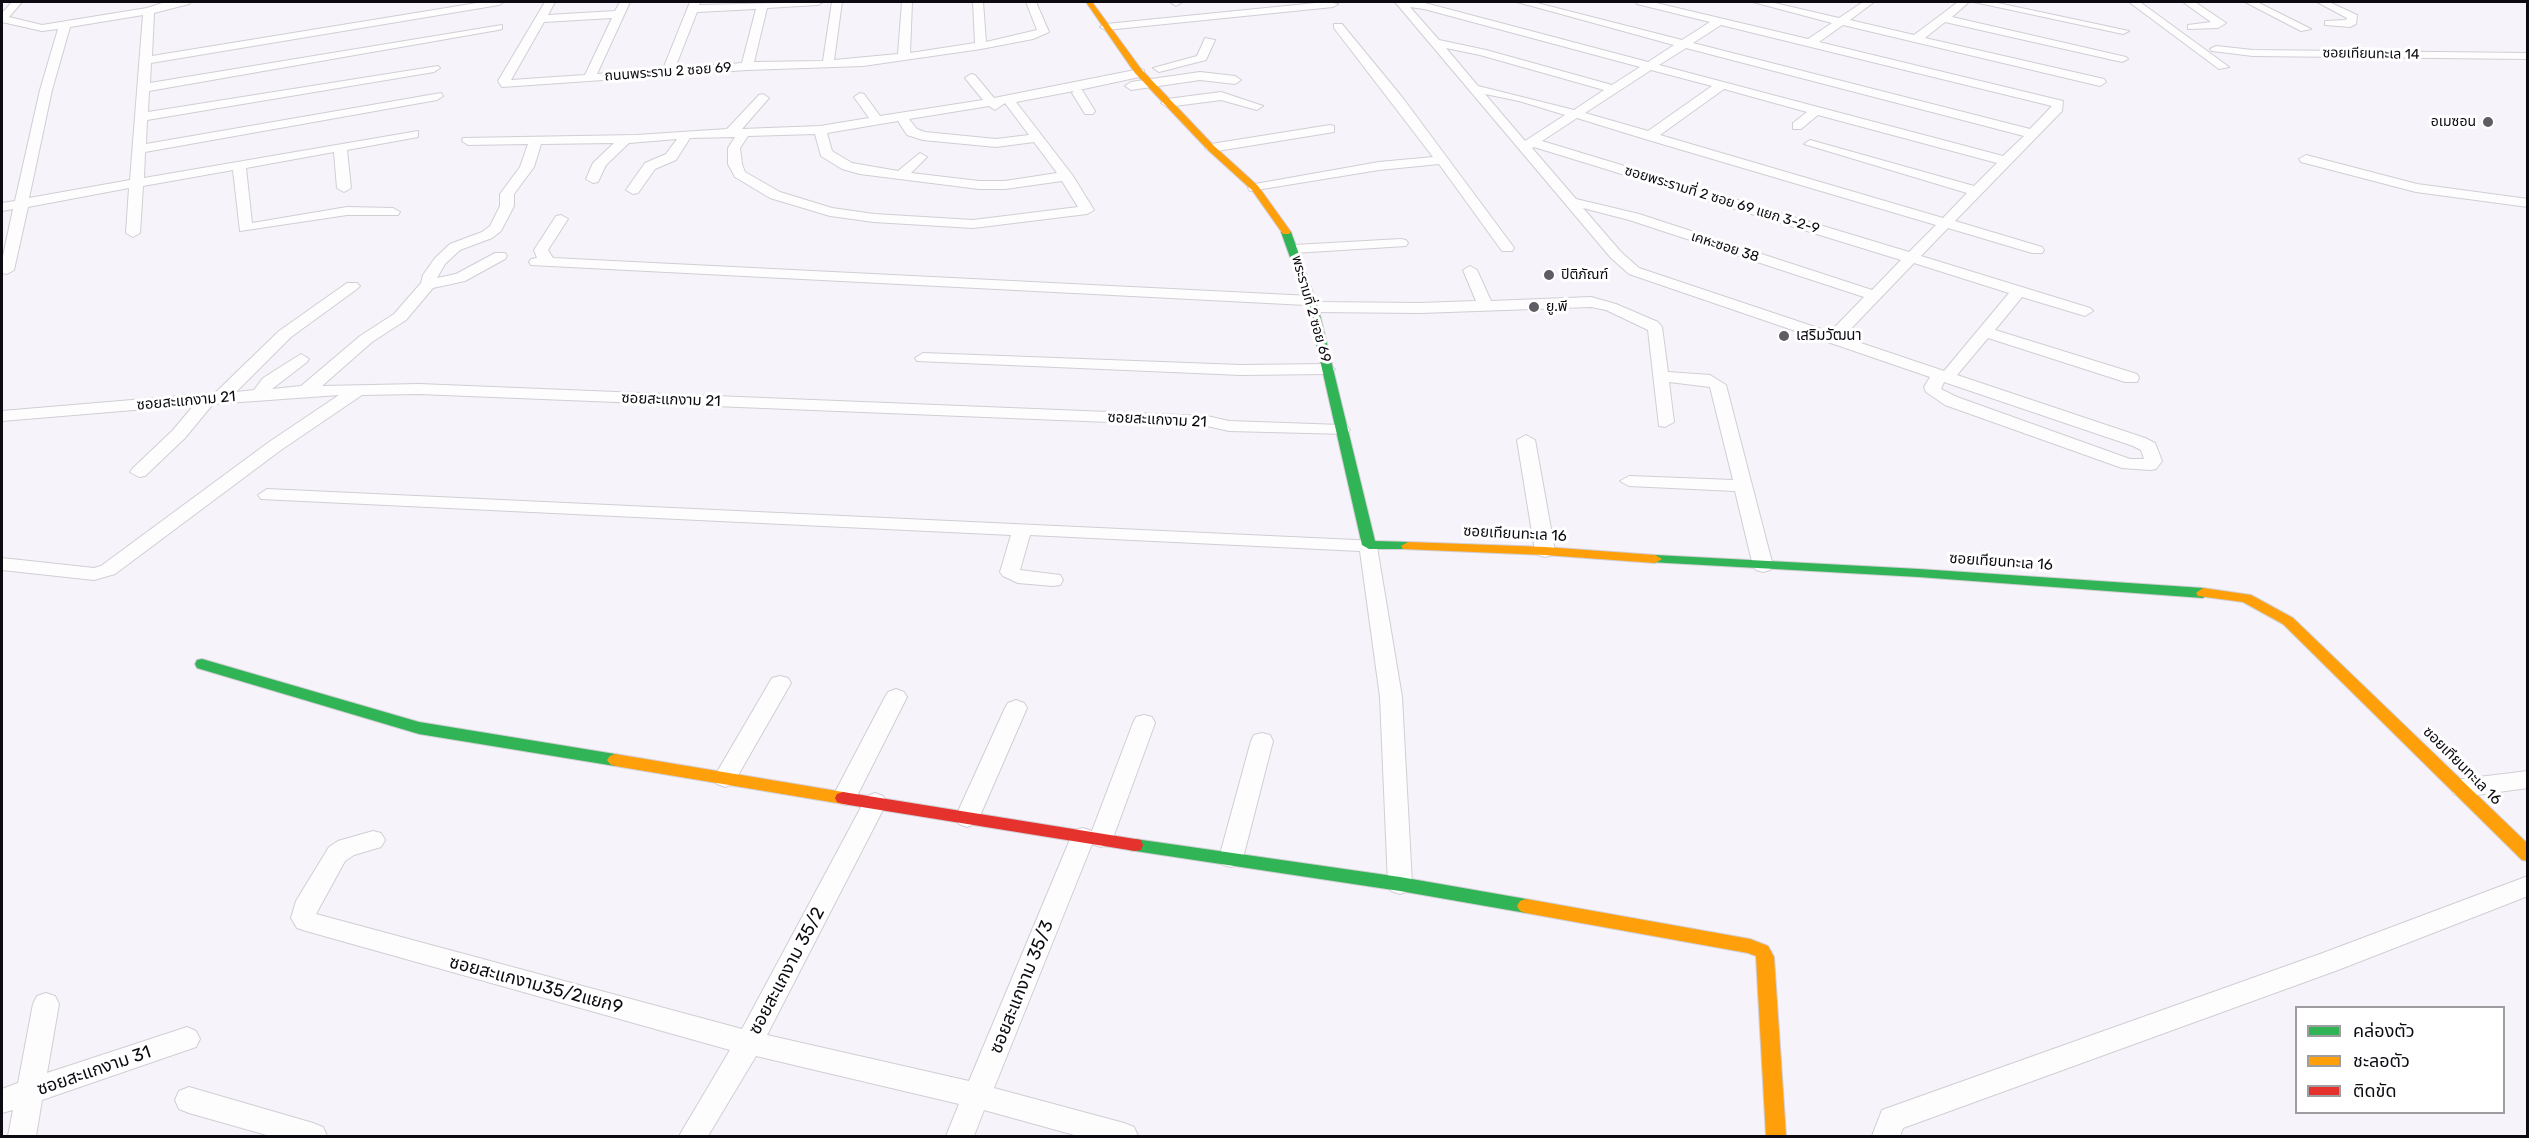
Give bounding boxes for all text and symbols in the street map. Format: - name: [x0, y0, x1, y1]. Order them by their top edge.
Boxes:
- street label: ซอยเทียนทะเล 14: [2322, 45, 2420, 63]
- street label: ถนนพระราม 2 ซอย 69: [604, 59, 732, 85]
- place label: อเมซอน: [2431, 114, 2476, 130]
- marker: อเมซอน: [2481, 115, 2495, 129]
- street label: ซอยพระรามที่ 2 ซอย 69 แยก 3-2-9: [1622, 162, 1822, 238]
- street label: เคหะซอย 38: [1689, 228, 1761, 266]
- street label: พระรามที่ 2 ซอย 69: [1288, 254, 1334, 364]
- place label: ปิติภัณฑ์: [1561, 267, 1608, 283]
- marker: ปิติภัณฑ์: [1542, 268, 1556, 282]
- place label: ยู.พี: [1546, 299, 1568, 315]
- marker: ยู.พี: [1527, 300, 1541, 314]
- place label: เสริมวัฒนา: [1796, 327, 1862, 345]
- marker: เสริมวัฒนา: [1777, 329, 1791, 343]
- street label: ซอยสะแกงาม 21: [136, 388, 236, 414]
- street label: ซอยสะแกงาม 21: [621, 389, 721, 411]
- street label: ซอยสะแกงาม 21: [1107, 408, 1207, 432]
- street label: ซอยเทียนทะเล 16: [1463, 522, 1567, 546]
- street label: ซอยเทียนทะเล 16: [1949, 549, 2053, 575]
- street label: ซอยเทียนทะเล 16: [2419, 723, 2505, 809]
- street label: ซอยสะแกงาม 35/2: [744, 904, 830, 1038]
- street label: ซอยสะแกงาม 35/3: [985, 917, 1059, 1057]
- street label: ซอยสะแกงาม35/2แยก9: [447, 951, 625, 1019]
- legend: [2295, 1006, 2505, 1114]
- text: คล่องตัว: [2353, 1020, 2415, 1042]
- street label: ซอยสะแกงาม 31: [34, 1041, 154, 1101]
- text: ชะลอตัว: [2353, 1050, 2410, 1072]
- text: ติดขัด: [2353, 1080, 2396, 1102]

